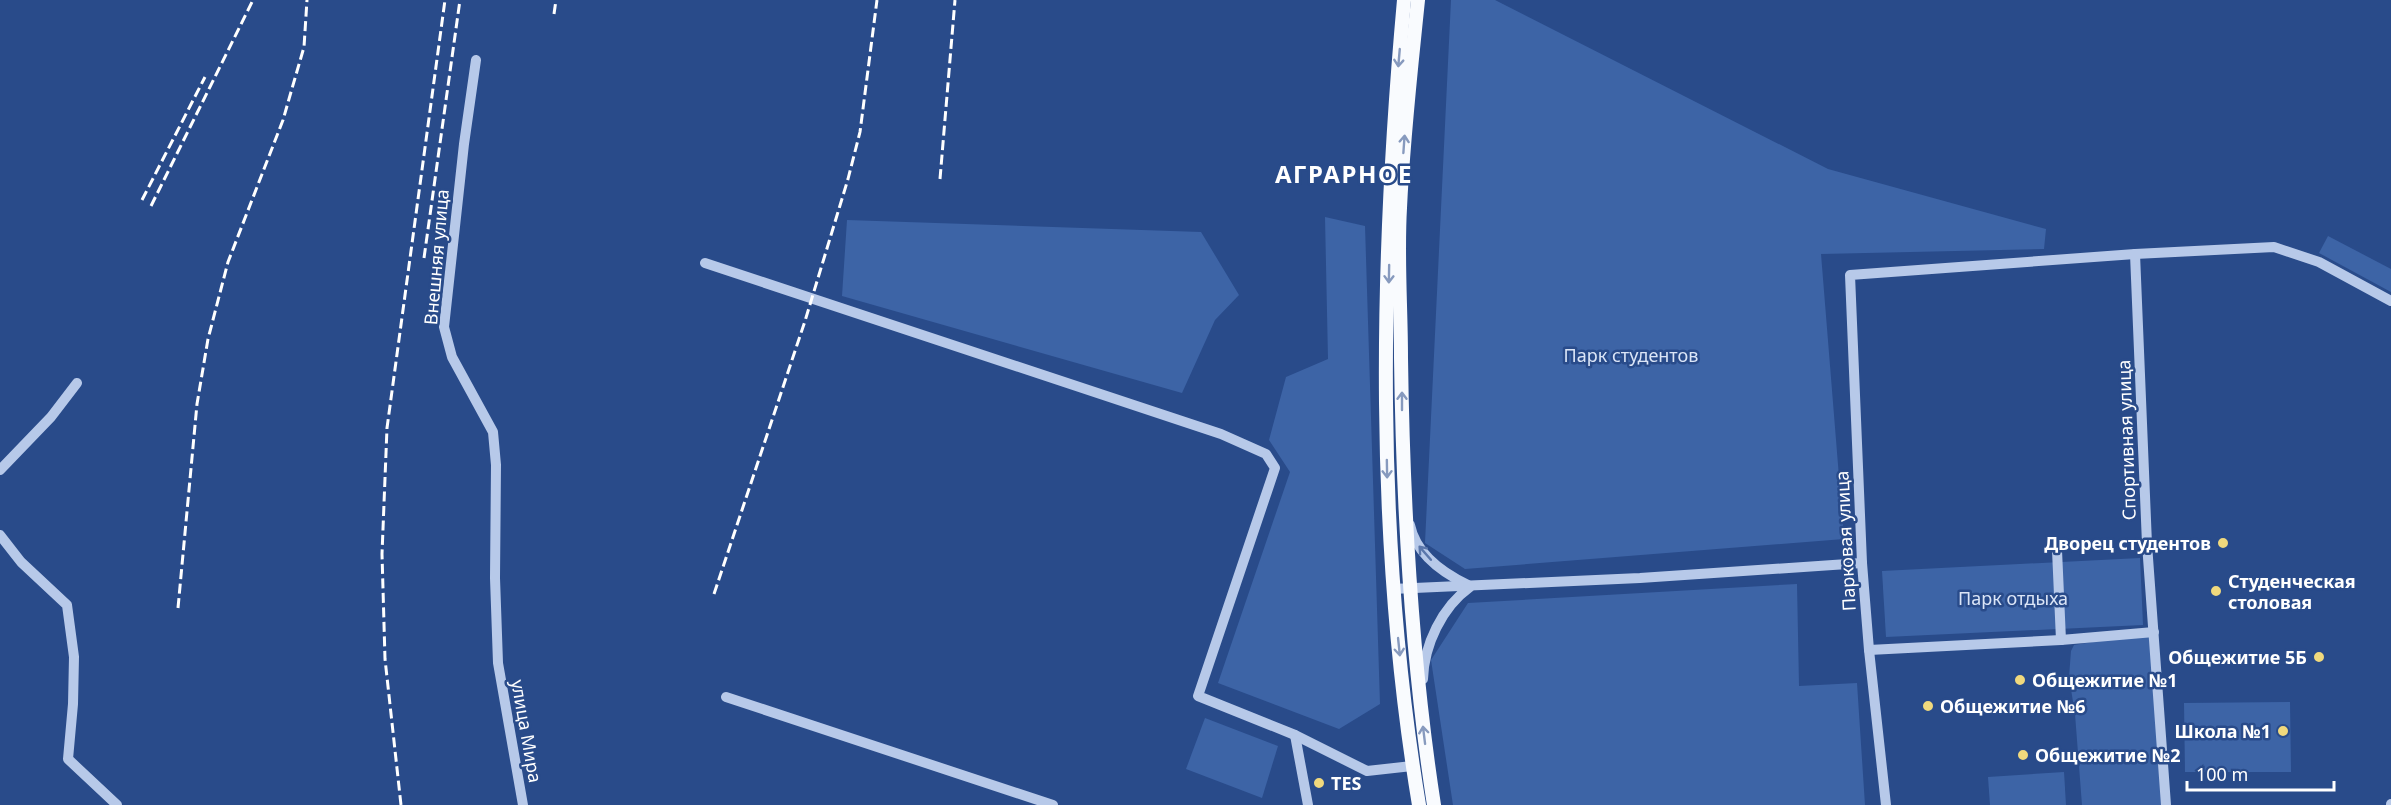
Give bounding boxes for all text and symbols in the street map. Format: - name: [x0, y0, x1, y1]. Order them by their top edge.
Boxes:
- one-way arrow: [1393, 48, 1404, 68]
- one-way arrow: [1399, 134, 1410, 154]
- district label: АГРАРНОЕ: [1275, 157, 1413, 190]
- street label: Внешняя улица: [418, 188, 454, 326]
- one-way arrow: [1383, 263, 1394, 283]
- park label: Парк студентов: [1564, 343, 1698, 367]
- street label: Спортивная улица: [2111, 359, 2141, 521]
- one-way arrow: [1396, 392, 1408, 412]
- one-way arrow: [1382, 458, 1393, 478]
- street label: Парковая улица: [1829, 470, 1861, 612]
- place label: Дворец студентов: [2044, 531, 2211, 555]
- marker: Дворец студентов: [2216, 536, 2230, 550]
- one-way arrow: [1418, 546, 1432, 561]
- place label: Студенческая столовая: [2228, 569, 2356, 614]
- marker: Студенческая столовая: [2209, 584, 2223, 598]
- park label: Парк отдыха: [1958, 586, 2068, 610]
- one-way arrow: [1393, 637, 1404, 656]
- place label: Общежитие 5Б: [2168, 645, 2307, 669]
- marker: Общежитие 5Б: [2312, 650, 2326, 664]
- place label: Общежитие №1: [2032, 668, 2177, 692]
- marker: Общежитие №1: [2013, 673, 2027, 687]
- street label: улица Мира: [506, 678, 548, 784]
- place label: Общежитие №6: [1940, 694, 2085, 718]
- marker: Общежитие №6: [1921, 699, 1935, 713]
- place label: Школа №1: [2174, 719, 2271, 743]
- marker: Школа №1: [2276, 724, 2290, 738]
- one-way arrow: [1419, 726, 1430, 746]
- place label: Общежитие №2: [2035, 743, 2180, 767]
- marker: Общежитие №2: [2016, 748, 2030, 762]
- scale bar: [2187, 754, 2334, 792]
- text: 100 m: [2196, 762, 2248, 786]
- place label: TES: [1331, 771, 1361, 795]
- marker: TES: [1312, 776, 1326, 790]

